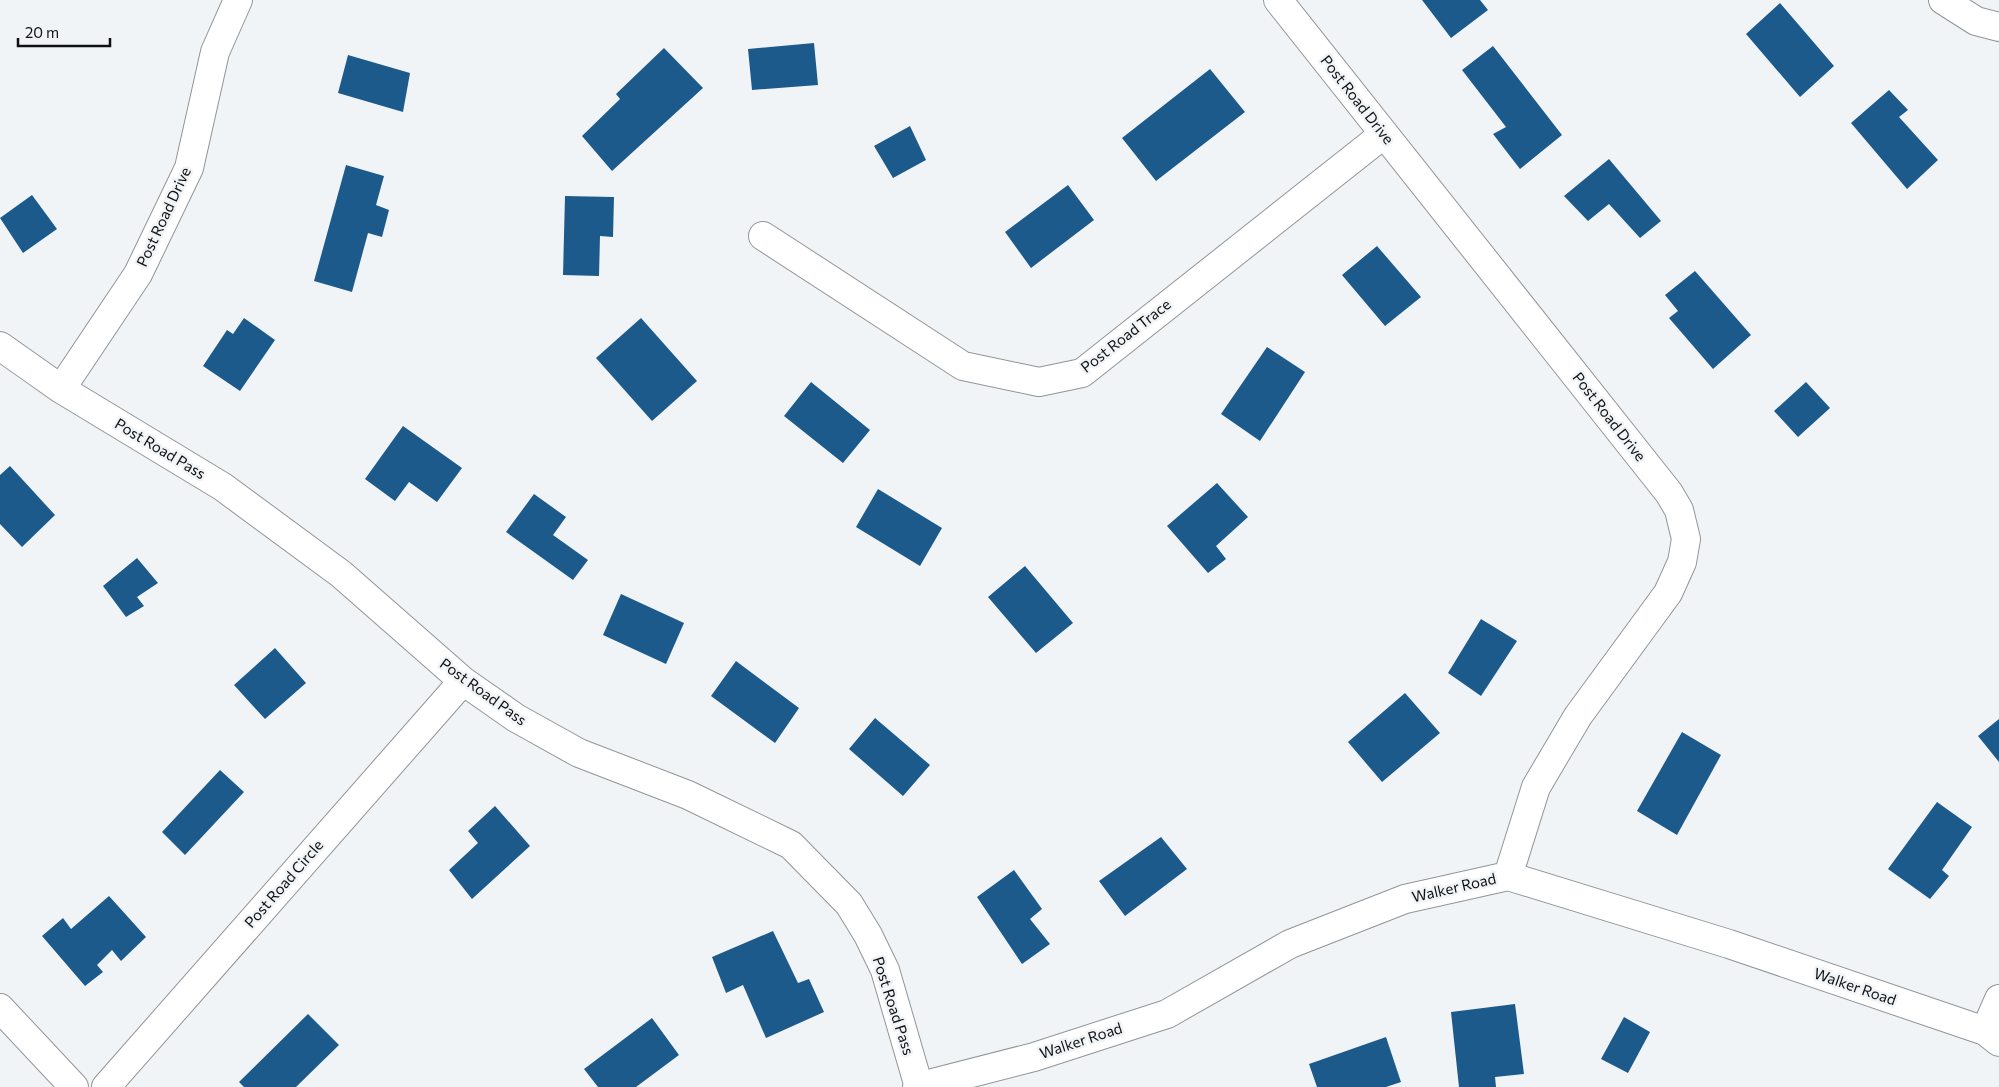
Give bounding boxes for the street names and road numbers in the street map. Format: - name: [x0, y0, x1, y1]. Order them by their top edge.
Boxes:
- street label: Post Road Drive: [1317, 51, 1398, 148]
- street label: Post Road Drive: [132, 164, 194, 269]
- street label: Post Road Trace: [1077, 294, 1174, 376]
- street label: Post Road Drive: [1569, 368, 1650, 465]
- street label: Post Road Pass: [112, 414, 209, 482]
- street label: Post Road Pass: [437, 654, 531, 729]
- street label: Post Road Circle: [240, 836, 326, 931]
- street label: Walker Road: [1410, 869, 1498, 905]
- street label: Post Road Pass: [870, 954, 918, 1057]
- street label: Walker Road: [1812, 964, 1899, 1009]
- street label: Walker Road: [1037, 1018, 1124, 1062]

